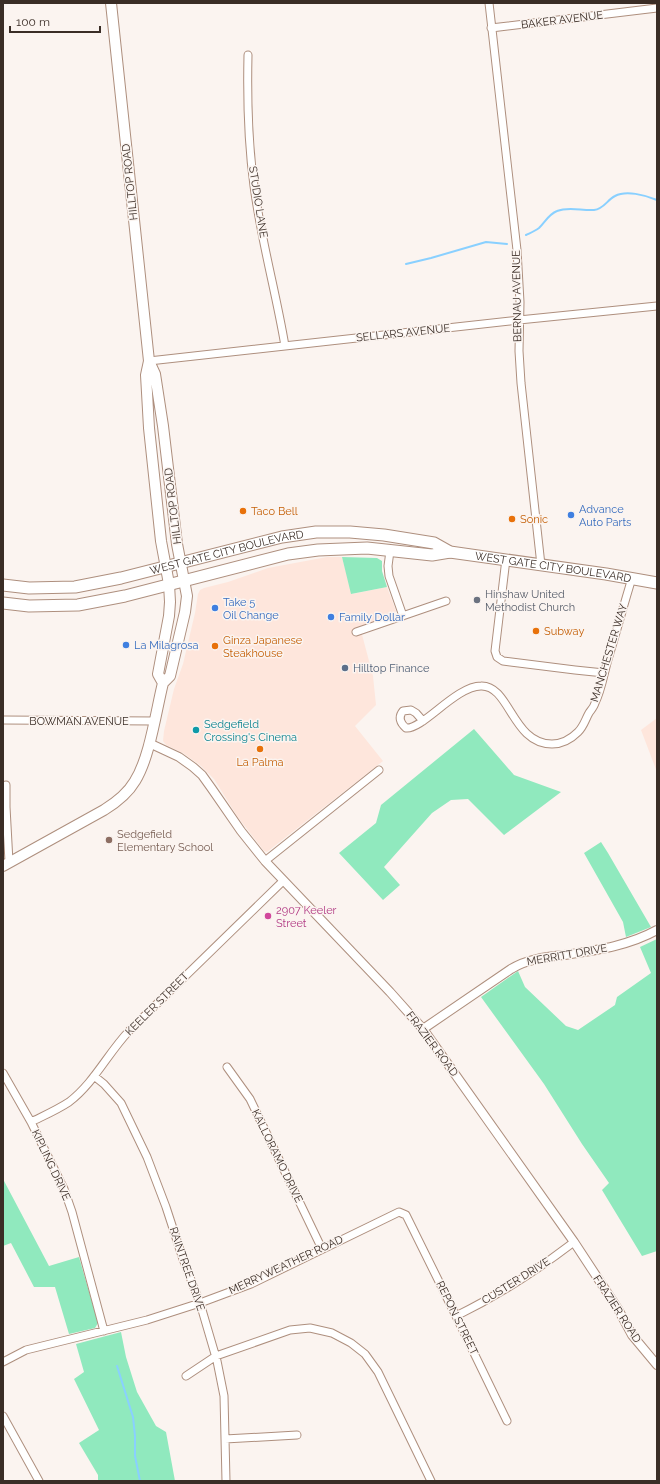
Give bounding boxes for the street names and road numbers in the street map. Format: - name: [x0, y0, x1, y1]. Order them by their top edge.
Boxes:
- street label: BAKER AVENUE: [520, 8, 604, 31]
- street label: HILLTOP ROAD: [119, 143, 140, 221]
- street label: STUDIO LANE: [246, 165, 270, 239]
- street label: BERNAU AVENUE: [510, 250, 524, 342]
- street label: SELLARS AVENUE: [355, 322, 451, 344]
- street label: HILLTOP ROAD: [162, 467, 184, 545]
- street label: WEST GATE CITY BOULEVARD: [149, 527, 305, 577]
- street label: WEST GATE CITY BOULEVARD: [474, 549, 633, 585]
- street label: MANCHESTER WAY: [588, 602, 630, 704]
- street label: BOWMAN AVENUE: [29, 715, 129, 728]
- street label: MERRITT DRIVE: [526, 941, 608, 968]
- street label: KEELER STREET: [123, 969, 192, 1038]
- street label: FRAZIER ROAD: [403, 1009, 461, 1079]
- street label: KALLORAMO DRIVE: [249, 1107, 305, 1205]
- street label: KIPLING DRIVE: [29, 1127, 73, 1203]
- street label: RAINTREE DRIVE: [167, 1225, 208, 1313]
- street label: MERRYWEATHER ROAD: [227, 1233, 345, 1297]
- street label: CUSTER DRIVE: [480, 1255, 553, 1307]
- street label: FRAZIER ROAD: [590, 1273, 644, 1345]
- street label: REPON STREET: [433, 1279, 481, 1357]

